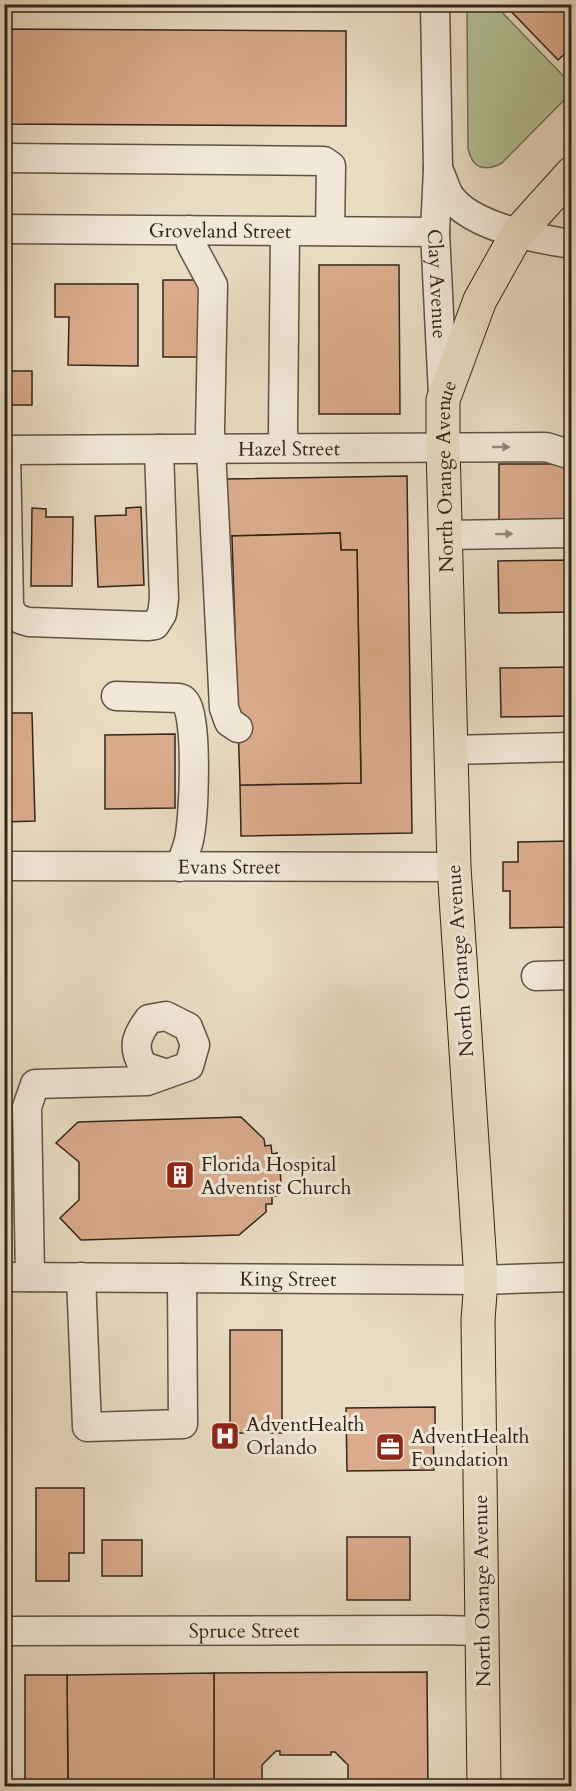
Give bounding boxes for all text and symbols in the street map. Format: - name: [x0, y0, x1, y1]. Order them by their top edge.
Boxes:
- street label: Groveland Street: [149, 217, 292, 245]
- street label: Clay Avenue: [421, 228, 454, 339]
- street label: North Orange Avenue: [429, 376, 463, 573]
- street label: Hazel Street: [238, 435, 341, 462]
- one-way arrow: [492, 442, 511, 452]
- one-way arrow: [494, 529, 513, 539]
- street label: Evans Street: [178, 853, 281, 880]
- street label: North Orange Avenue: [440, 864, 480, 1058]
- place label: Florida Hospital Adventist Church: [201, 1151, 351, 1201]
- building icon: Florida Hospital Adventist Church: [164, 1159, 196, 1191]
- street label: King Street: [240, 1265, 337, 1293]
- place label: AdventHealth Orlando: [246, 1411, 365, 1461]
- hospital icon: AdventHealth Orlando: [209, 1420, 241, 1452]
- place label: AdventHealth Foundation: [411, 1423, 530, 1473]
- office icon: AdventHealth Foundation: [374, 1431, 406, 1463]
- street label: North Orange Avenue: [467, 1494, 497, 1688]
- street label: Spruce Street: [189, 1617, 300, 1644]

